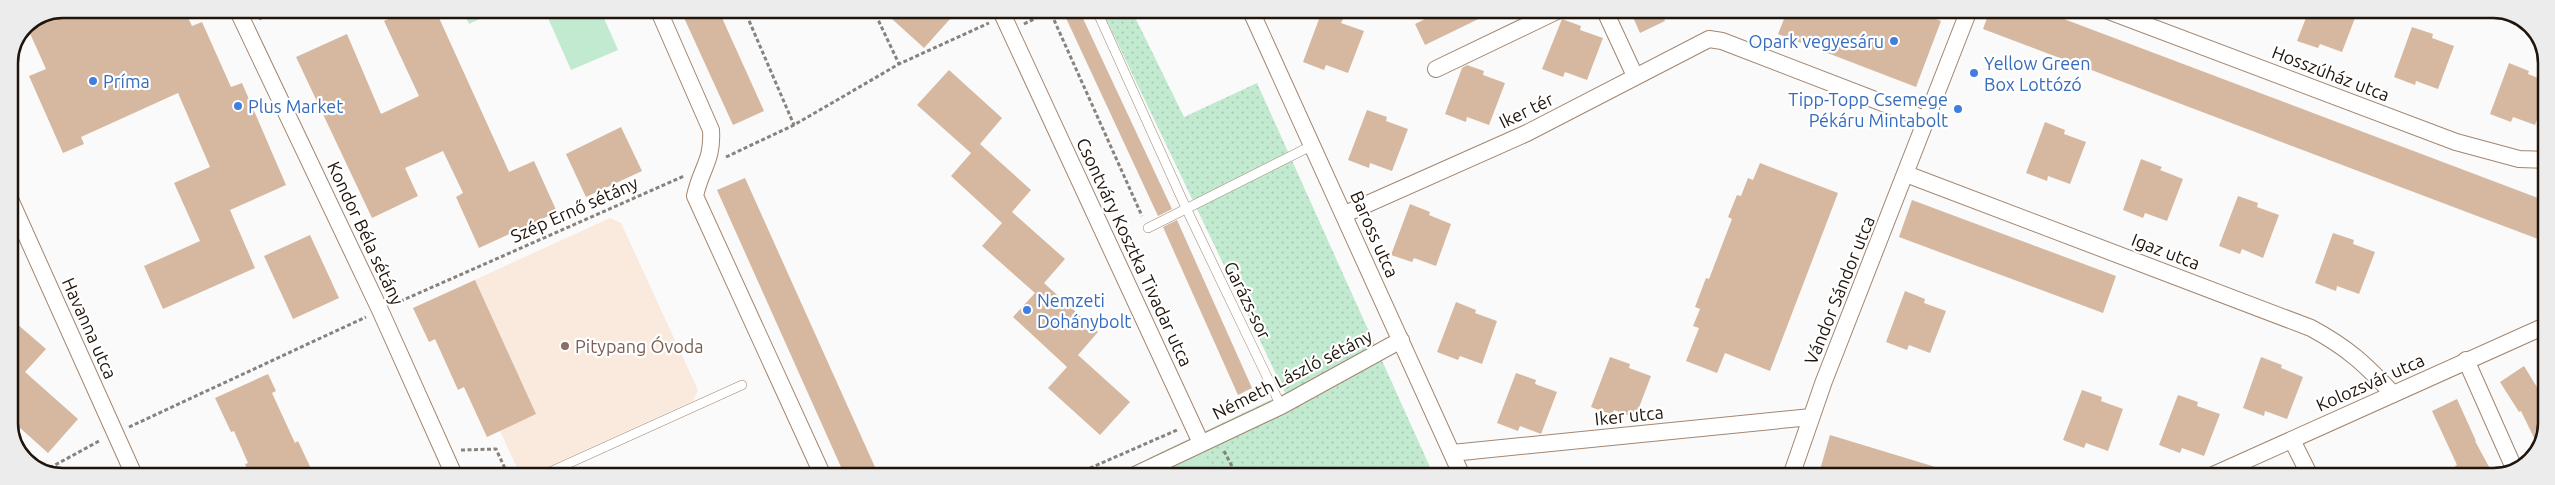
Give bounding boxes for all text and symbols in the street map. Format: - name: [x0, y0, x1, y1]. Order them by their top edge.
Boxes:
- place label: Opark vegyesáru: [1748, 31, 1884, 51]
- marker: Opark vegyesáru: [1888, 35, 1900, 47]
- street label: Hosszúház utca: [2270, 41, 2392, 105]
- place label: Yellow Green Box Lottózó: [1984, 53, 2091, 94]
- marker: Yellow Green Box Lottózó: [1968, 67, 1980, 79]
- place label: Príma: [103, 71, 150, 91]
- marker: Príma: [87, 75, 99, 87]
- street label: Iker tér: [1496, 88, 1557, 132]
- place label: Tipp-Topp Csemege Pékáru Mintabolt: [1788, 89, 1948, 130]
- place label: Plus Market: [248, 96, 343, 116]
- marker: Plus Market: [232, 100, 244, 112]
- marker: Tipp-Topp Csemege Pékáru Mintabolt: [1952, 103, 1964, 115]
- street label: Csontváry Kosztka Tivadar utca: [1073, 134, 1197, 370]
- street label: Kondor Béla sétány: [324, 158, 408, 308]
- street label: Szép Ernő sétány: [507, 172, 641, 246]
- street label: Baross utca: [1347, 188, 1403, 280]
- street label: Vándor Sándor utca: [1800, 213, 1878, 367]
- street label: Igaz utca: [2129, 229, 2203, 273]
- street label: Garázs-sor: [1221, 258, 1275, 342]
- street label: Havanna utca: [59, 274, 121, 382]
- place label: Nemzeti Dohánybolt: [1037, 290, 1131, 331]
- marker: Nemzeti Dohánybolt: [1021, 304, 1033, 316]
- street label: Németh László sétány: [1209, 325, 1375, 423]
- place label: Pitypang Óvoda: [575, 335, 703, 356]
- marker: Pitypang Óvoda: [559, 340, 571, 352]
- street label: Kolozsvár utca: [2313, 349, 2427, 415]
- street label: Iker utca: [1594, 401, 1664, 429]

